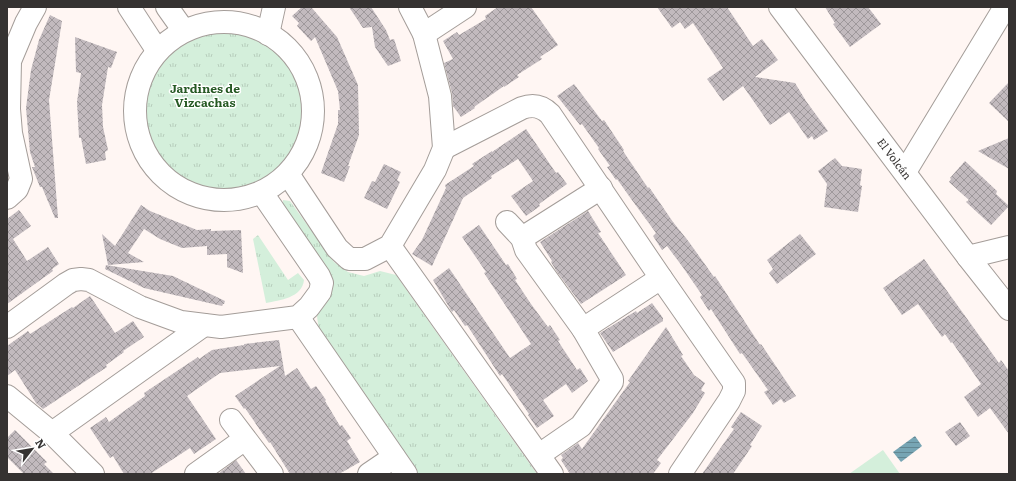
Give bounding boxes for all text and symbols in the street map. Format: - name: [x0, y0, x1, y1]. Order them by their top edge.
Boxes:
- district label: Jardines de Vizcachas: [170, 79, 240, 111]
- street label: El Volcán: [874, 134, 916, 182]
- north arrow: [12, 429, 52, 469]
- text: N: [32, 435, 51, 451]

